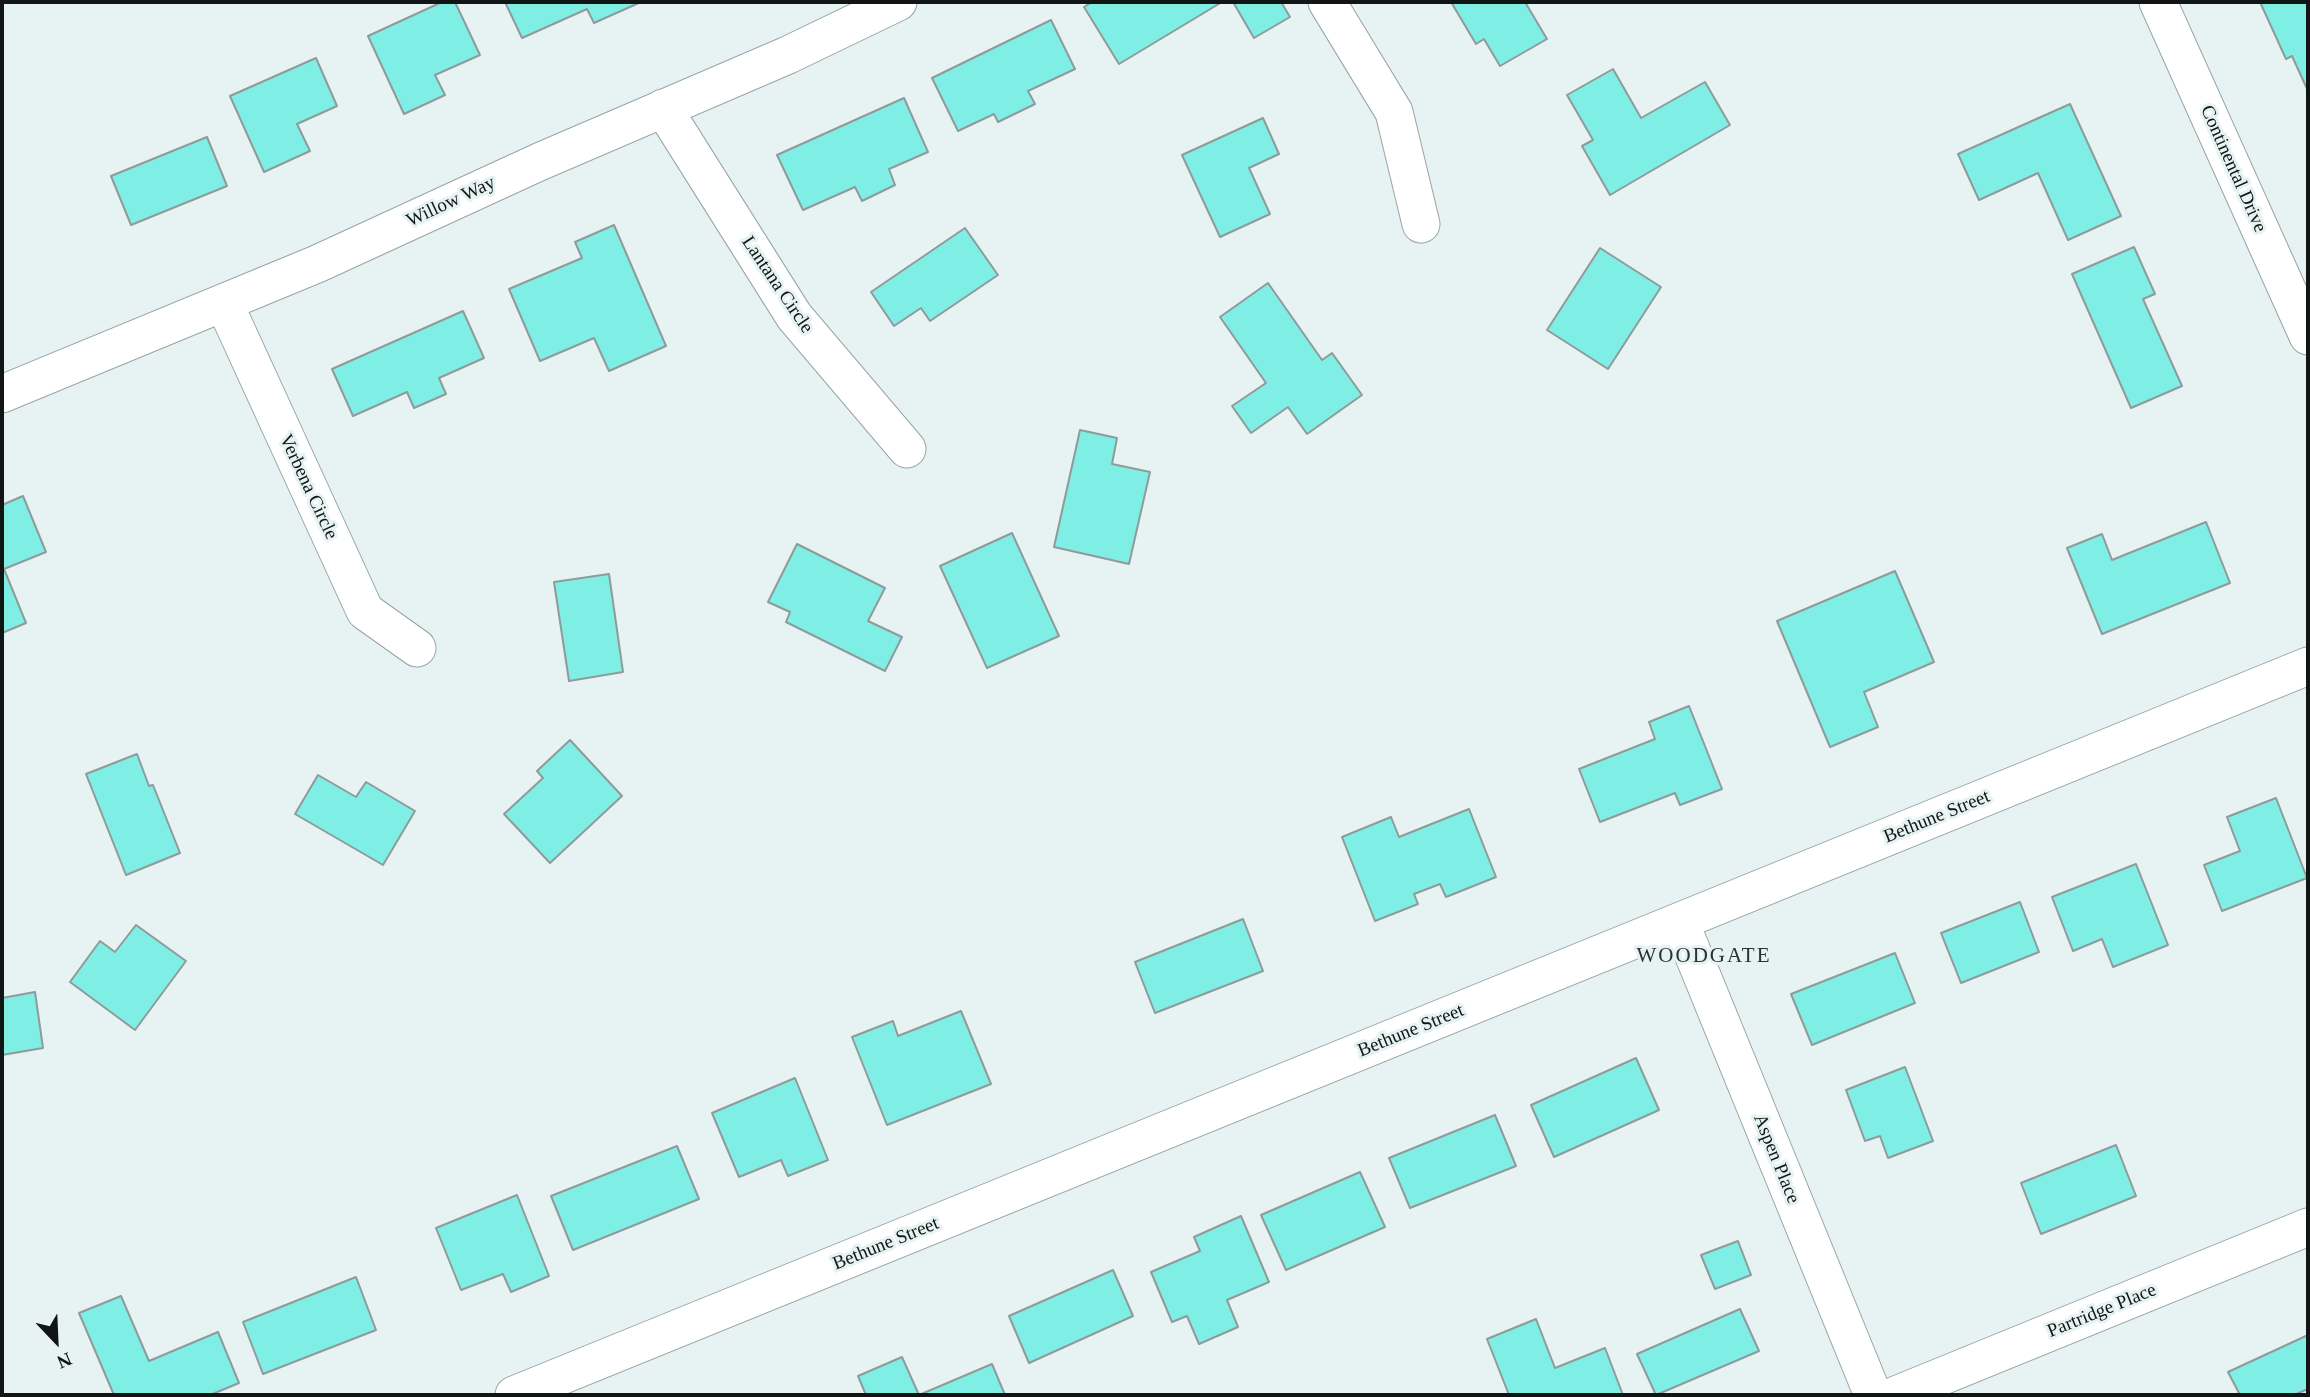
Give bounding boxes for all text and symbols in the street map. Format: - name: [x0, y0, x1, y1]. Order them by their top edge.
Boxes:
- street label: Continental Drive: [2195, 102, 2271, 236]
- street label: Willow Way: [403, 172, 499, 232]
- street label: Lantana Circle: [736, 232, 818, 338]
- street label: Verbena Circle: [274, 431, 342, 543]
- street label: Bethune Street: [1881, 785, 1993, 849]
- district label: WOODGATE: [1638, 943, 1770, 969]
- street label: Bethune Street: [1355, 999, 1467, 1063]
- street label: Aspen Place: [1748, 1111, 1804, 1207]
- street label: Bethune Street: [830, 1212, 942, 1276]
- street label: Partridge Place: [2044, 1279, 2160, 1343]
- north arrow: [21, 1306, 91, 1376]
- text: N: [54, 1348, 75, 1373]

